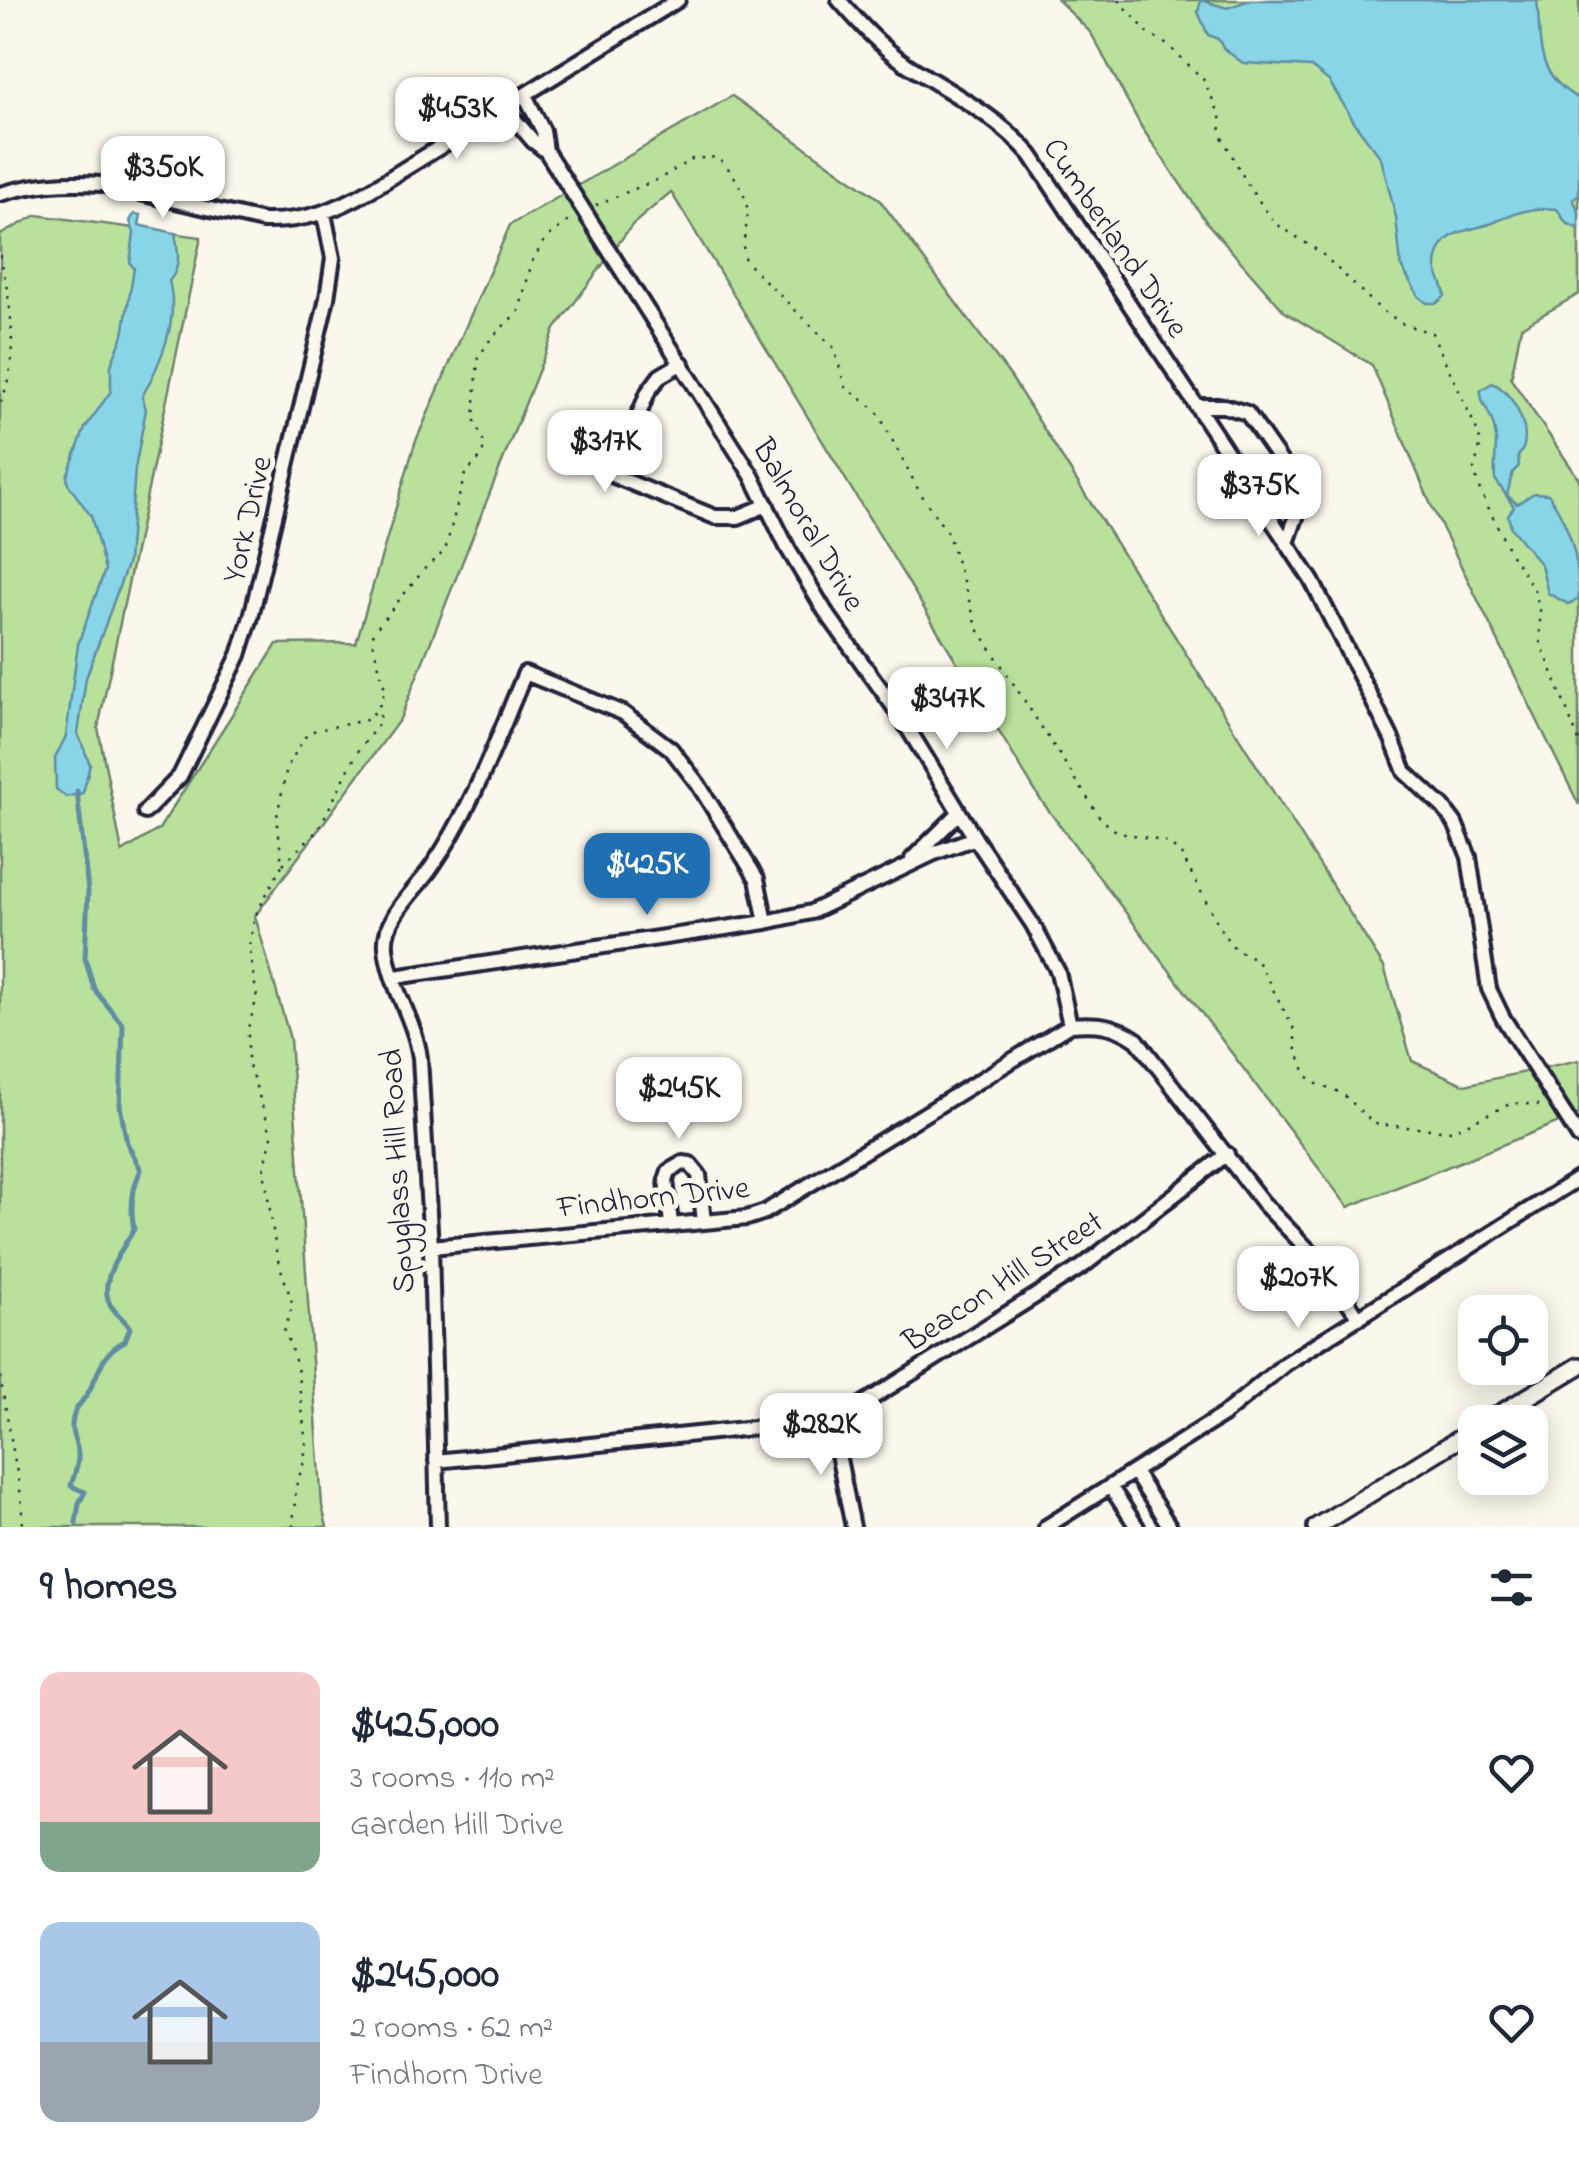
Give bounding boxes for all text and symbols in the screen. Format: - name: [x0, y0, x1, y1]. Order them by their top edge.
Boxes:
- pin: $453K: [387, 77, 527, 162]
- text: $453K: [417, 86, 497, 133]
- street label: Cumberland Drive: [1029, 129, 1199, 349]
- pin: $350K: [93, 136, 233, 221]
- text: $350K: [123, 145, 203, 192]
- pin: $317K: [535, 410, 675, 495]
- text: $317K: [569, 419, 641, 466]
- street label: Balmoral Drive: [738, 430, 876, 622]
- street label: York Drive: [212, 451, 287, 588]
- pin: $375K: [1189, 454, 1329, 539]
- text: $375K: [1219, 463, 1299, 510]
- pin: $347K: [877, 667, 1017, 752]
- text: $347K: [910, 676, 984, 723]
- pin: $425K: [577, 833, 717, 918]
- text: $425K: [606, 842, 688, 889]
- street label: Spyglass Hill Road: [370, 1047, 429, 1294]
- pin: $245K: [609, 1057, 749, 1142]
- text: $245K: [638, 1066, 720, 1113]
- street label: Findhorn Drive: [554, 1166, 752, 1233]
- street label: Beacon Hill Street: [893, 1200, 1114, 1366]
- pin: $207K: [1228, 1246, 1368, 1331]
- text: $207K: [1259, 1255, 1337, 1302]
- map controls: [1458, 1295, 1548, 1495]
- button: locate: [1458, 1295, 1548, 1385]
- pin: $282K: [751, 1393, 891, 1478]
- text: $282K: [782, 1402, 860, 1449]
- button: layers: [1458, 1405, 1548, 1495]
- text: 9 homes: [40, 1557, 178, 1618]
- icon: filters: [1484, 1560, 1539, 1615]
- text: $425,000: [350, 1695, 499, 1756]
- icon: home: [120, 1712, 240, 1832]
- icon: heart: [1484, 1745, 1539, 1800]
- text: 3 rooms · 110 m²: [350, 1756, 555, 1803]
- text: Garden Hill Drive: [350, 1803, 563, 1850]
- text: $245,000: [350, 1945, 499, 2006]
- icon: home: [120, 1962, 240, 2082]
- icon: heart: [1484, 1995, 1539, 2050]
- text: 2 rooms · 62 m²: [350, 2006, 553, 2053]
- text: Findhorn Drive: [350, 2053, 543, 2100]

